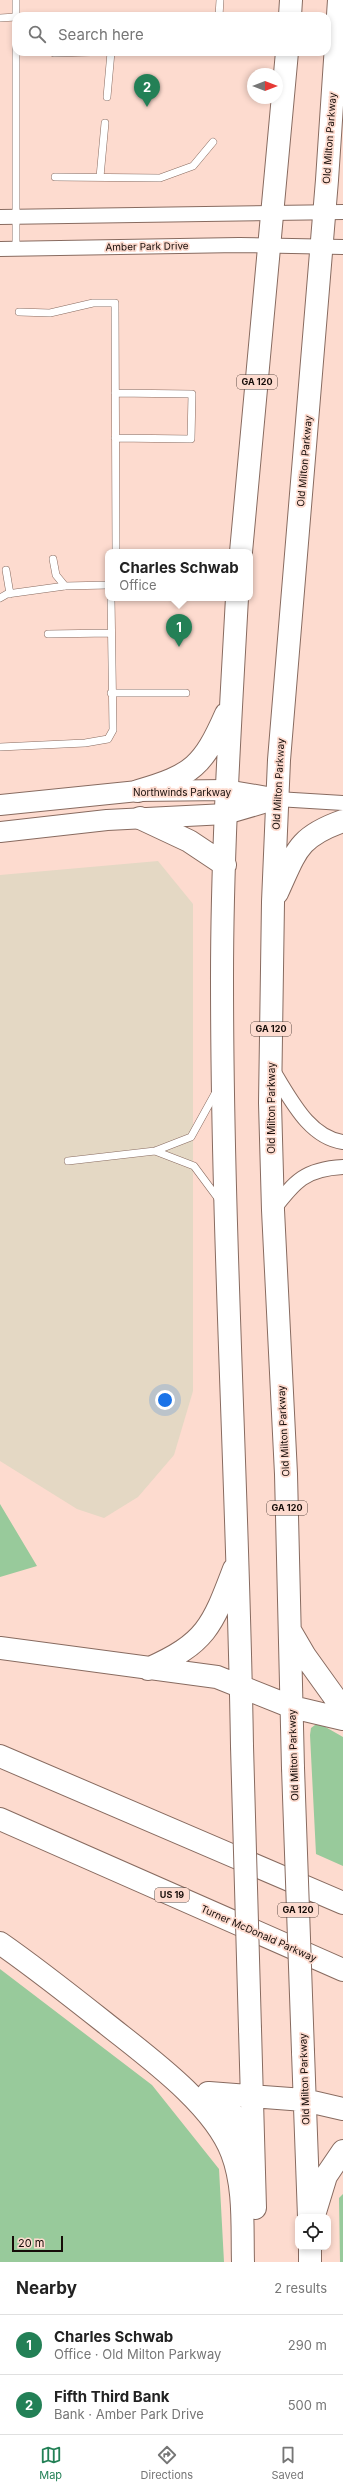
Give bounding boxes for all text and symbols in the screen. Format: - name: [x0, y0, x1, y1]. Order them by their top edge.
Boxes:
- search box: [12, 12, 331, 56]
- icon: search: [26, 23, 48, 45]
- text: Search here: [58, 25, 144, 44]
- north arrow: [247, 68, 283, 104]
- pin: 2: [134, 74, 160, 107]
- street label: Old Milton Parkway: [320, 92, 338, 184]
- street label: Amber Park Drive: [105, 239, 189, 253]
- road number: GA 120: [237, 375, 277, 389]
- street label: Old Milton Parkway: [294, 414, 314, 507]
- popup: [105, 549, 253, 601]
- text: Charles Schwab: [119, 558, 239, 577]
- text: Office: [119, 577, 157, 593]
- pin: 1: [166, 614, 192, 647]
- street label: Old Milton Parkway: [270, 738, 286, 830]
- street label: Northwinds Parkway: [133, 786, 231, 798]
- road number: GA 120: [251, 1022, 291, 1036]
- street label: Old Milton Parkway: [265, 1062, 277, 1154]
- street label: Old Milton Parkway: [275, 1385, 291, 1477]
- your location: [155, 1390, 175, 1410]
- road number: GA 120: [267, 1501, 307, 1515]
- street label: Old Milton Parkway: [285, 1709, 301, 1801]
- road number: US 19: [155, 1888, 189, 1902]
- street label: Turner McDonald Parkway: [199, 1902, 319, 1964]
- road number: GA 120: [278, 1903, 318, 1917]
- street label: Old Milton Parkway: [296, 2033, 312, 2125]
- map controls: [295, 2214, 331, 2250]
- button: locate: [295, 2214, 331, 2250]
- scale bar: [12, 2234, 63, 2253]
- text: 20 m: [18, 2236, 44, 2250]
- text: Nearby: [16, 2278, 77, 2298]
- text: 2 results: [274, 2280, 327, 2296]
- text: Charles Schwab: [54, 2327, 173, 2346]
- text: 1: [26, 2337, 32, 2353]
- text: 290 m: [288, 2337, 327, 2353]
- text: Office · Old Milton Parkway: [54, 2346, 221, 2362]
- text: Fifth Third Bank: [54, 2387, 170, 2406]
- text: 2: [25, 2397, 33, 2413]
- text: 500 m: [288, 2397, 327, 2413]
- text: Bank · Amber Park Drive: [54, 2406, 204, 2422]
- tab: Map: [39, 2444, 62, 2482]
- tab: Directions: [141, 2444, 193, 2482]
- tab: Saved: [272, 2444, 304, 2482]

